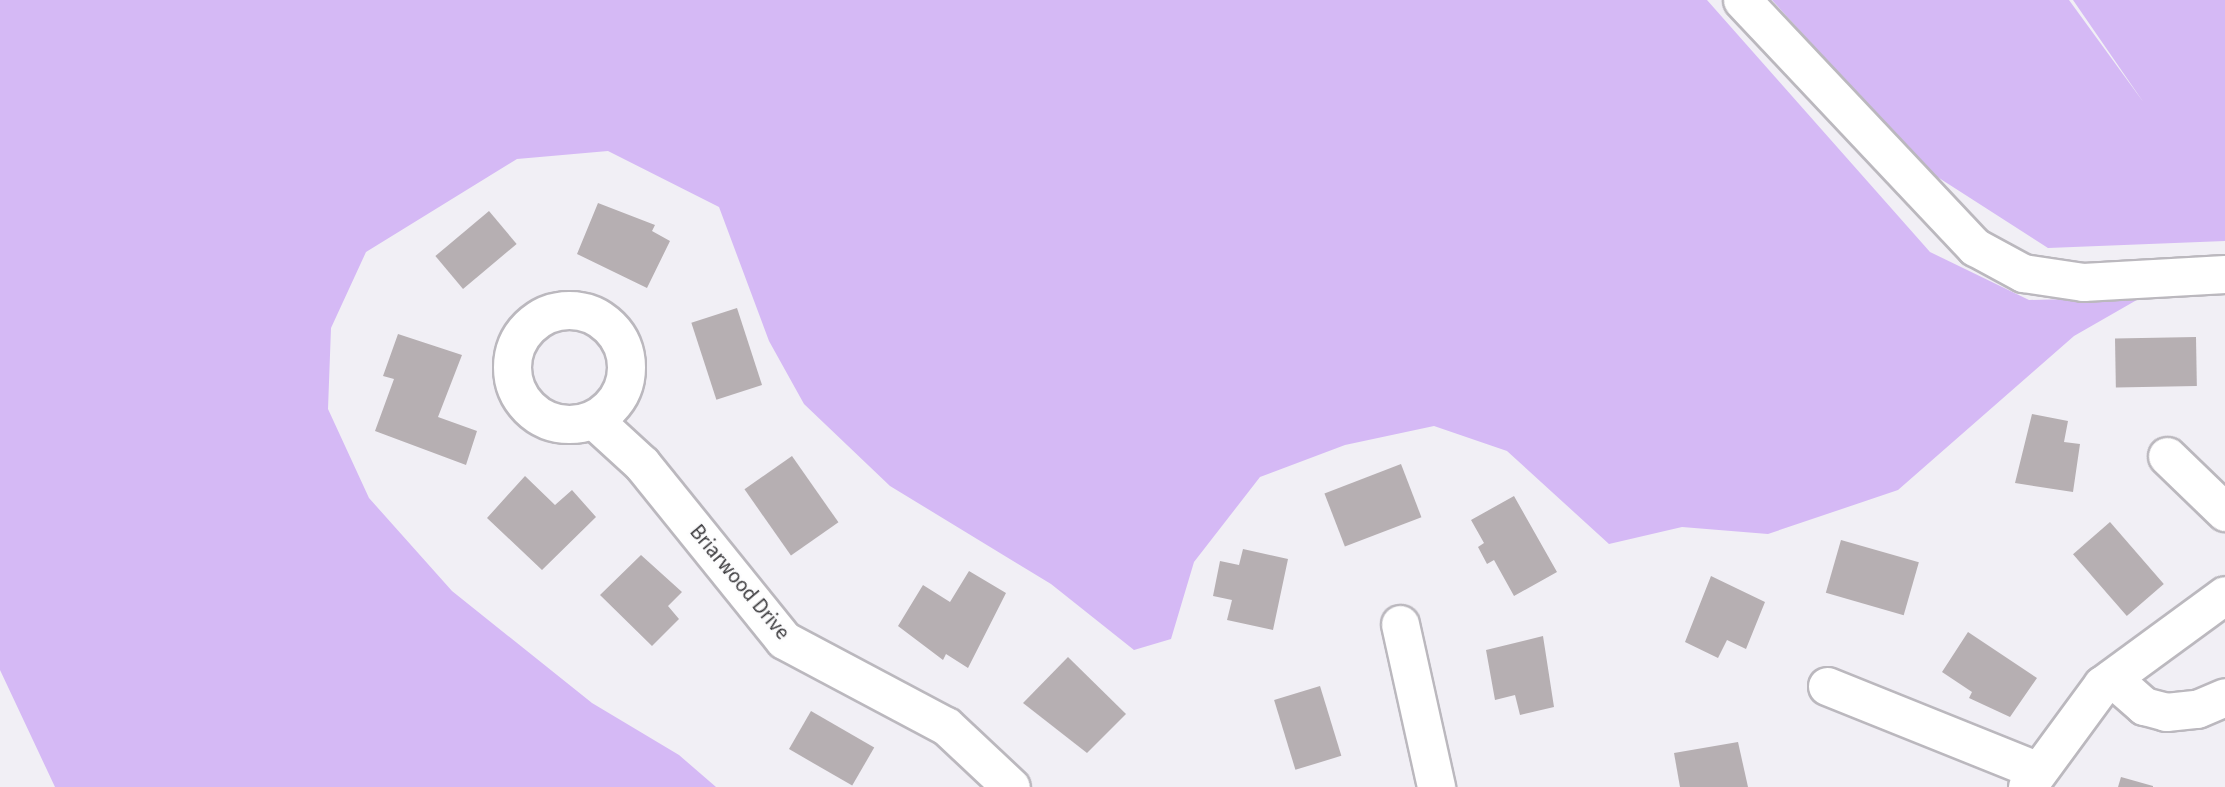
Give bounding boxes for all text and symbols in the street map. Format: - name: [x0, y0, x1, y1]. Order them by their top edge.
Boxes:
- street label: Briarwood Drive: [685, 519, 795, 645]

